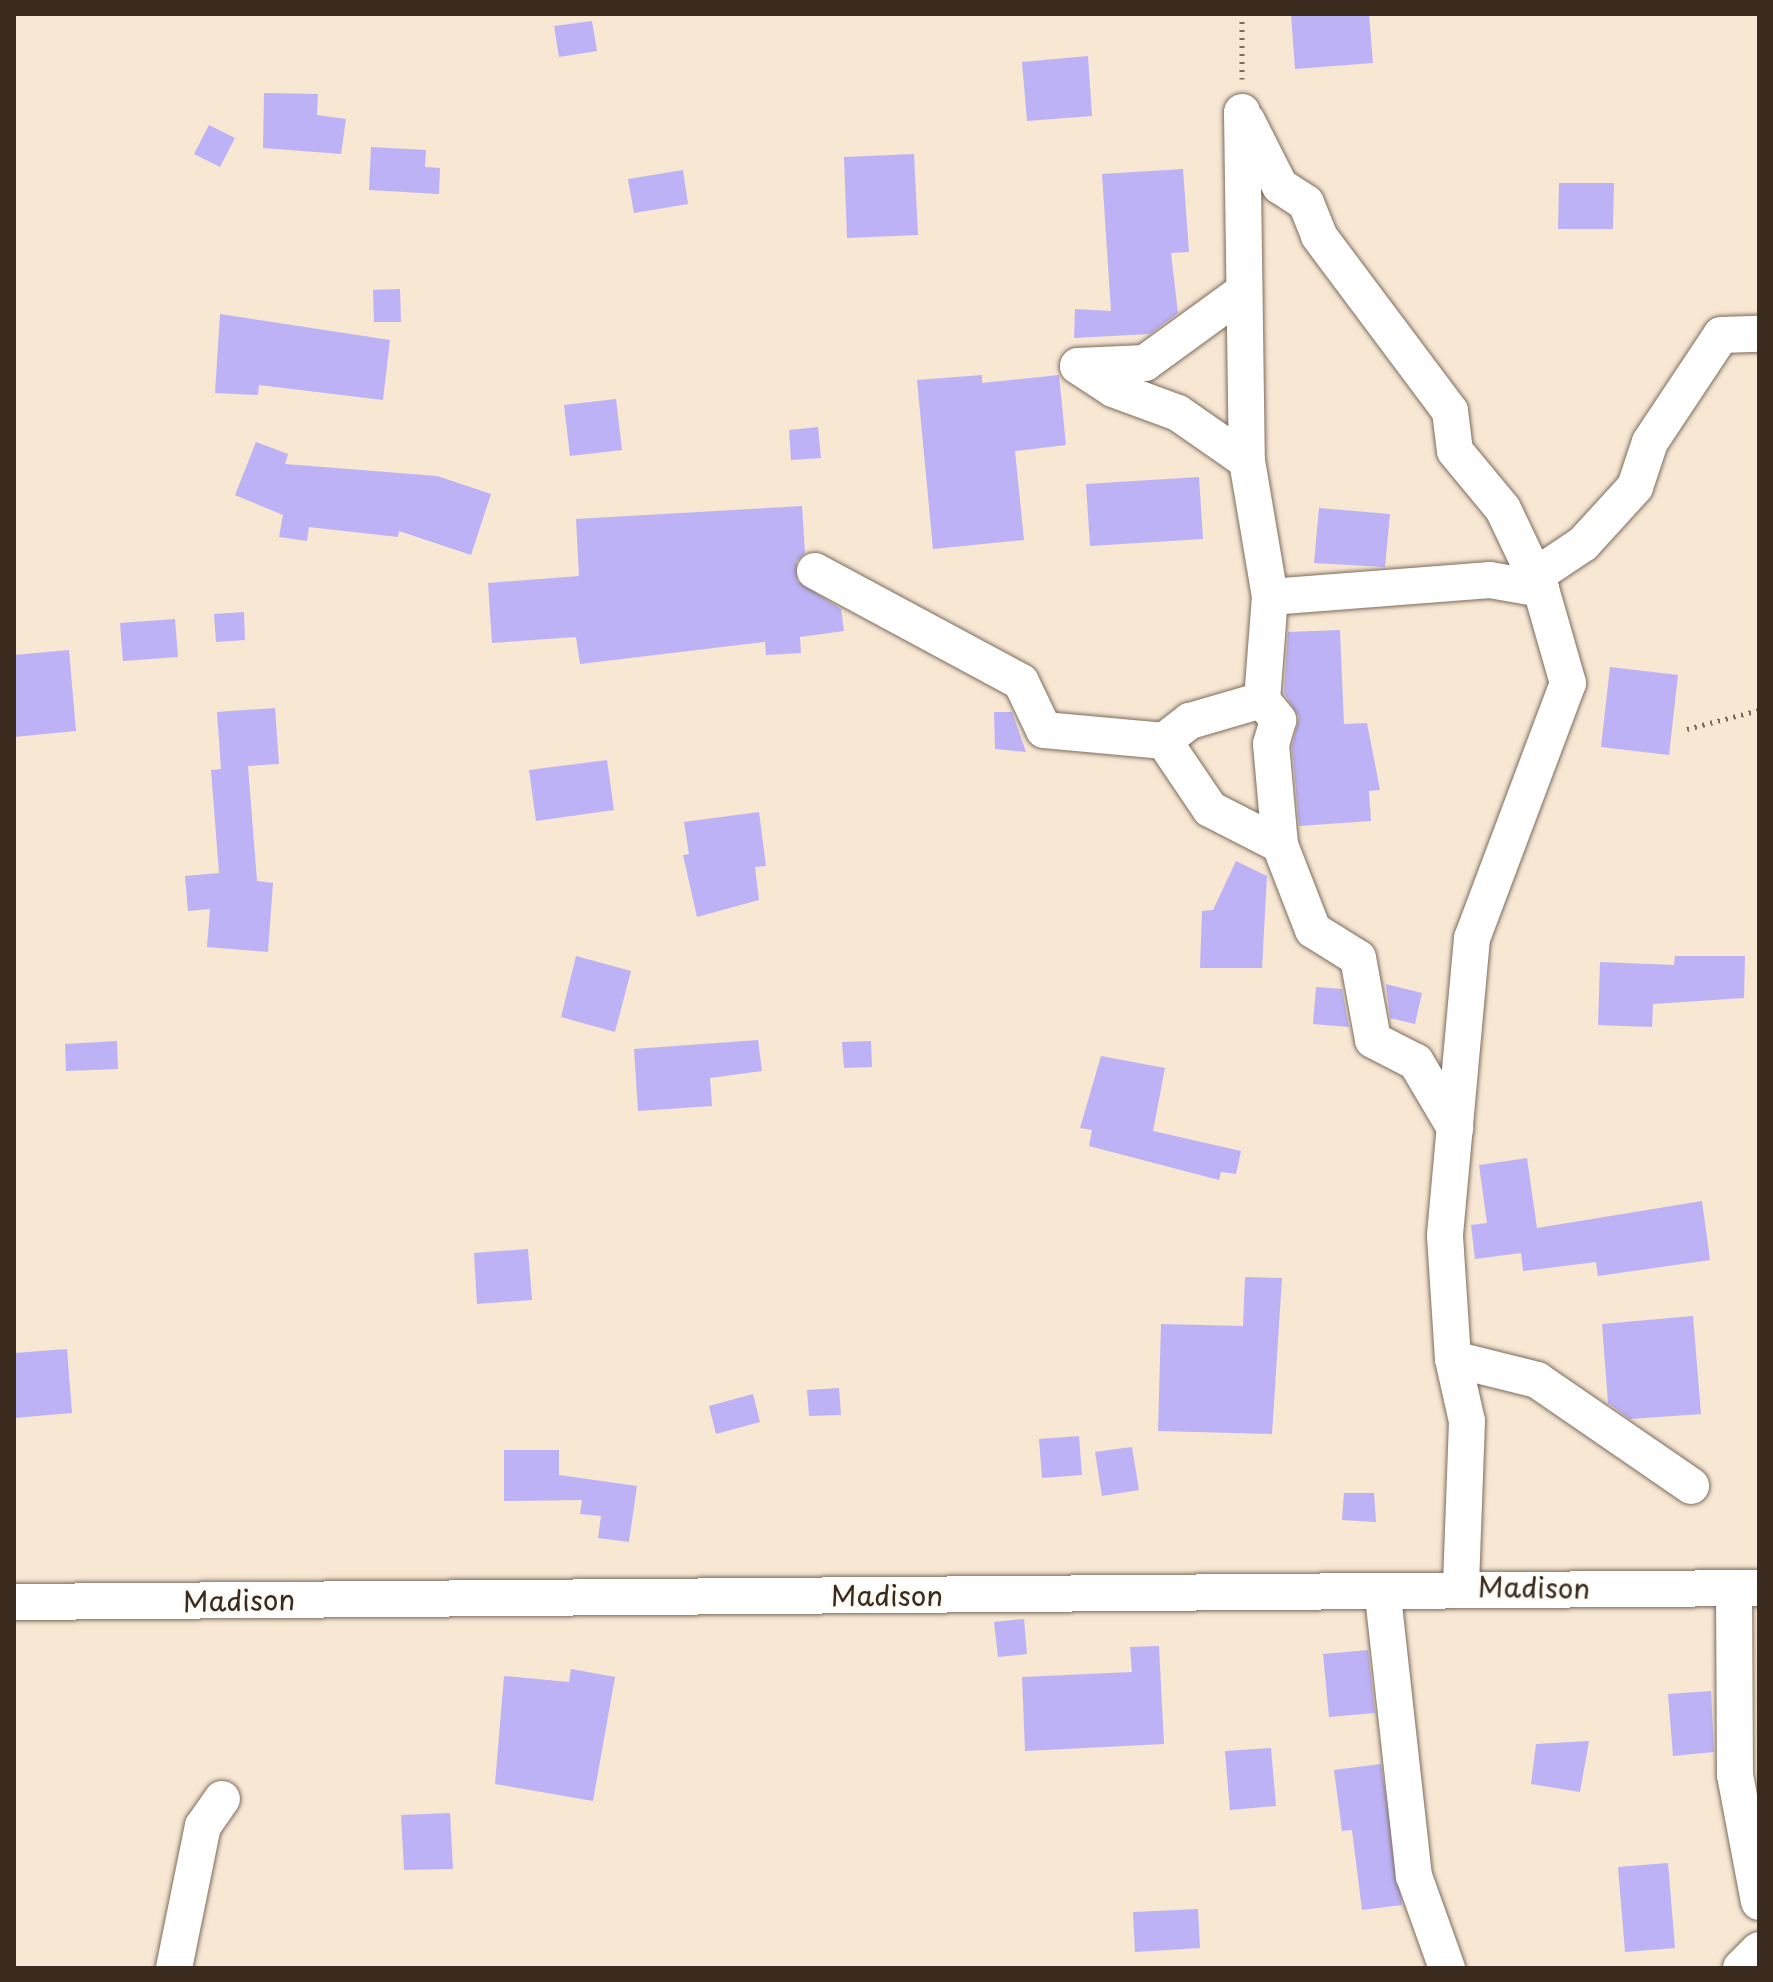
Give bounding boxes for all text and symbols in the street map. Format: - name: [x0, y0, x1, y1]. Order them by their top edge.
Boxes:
- street label: Madison: [1478, 1569, 1590, 1605]
- street label: Madison: [831, 1578, 943, 1612]
- street label: Madison: [183, 1582, 295, 1618]

